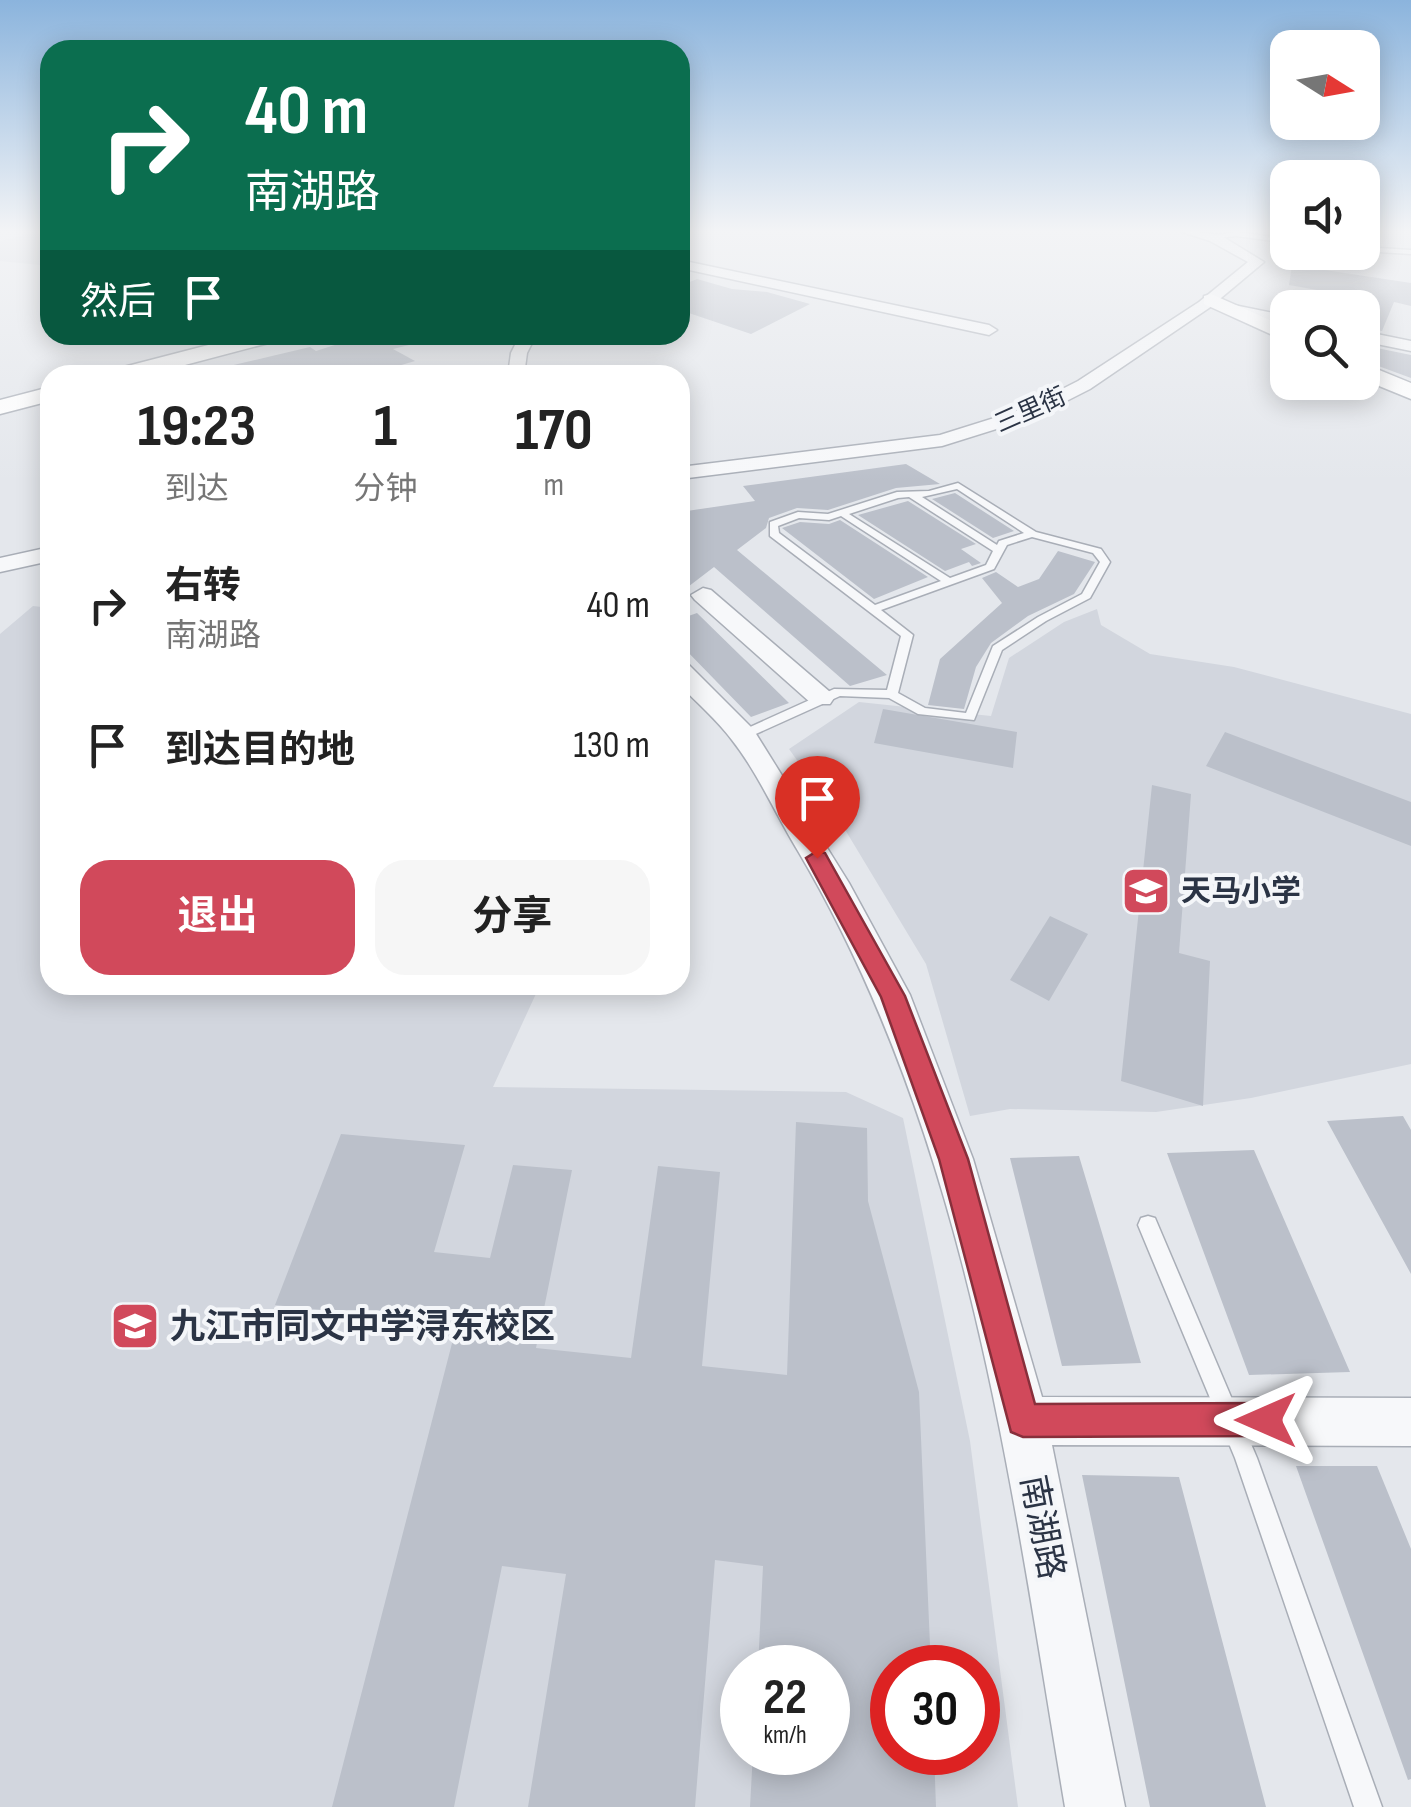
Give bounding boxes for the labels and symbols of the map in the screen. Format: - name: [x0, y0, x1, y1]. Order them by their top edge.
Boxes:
- north arrow: [1270, 30, 1380, 140]
- street label: 三里街: [990, 381, 1071, 440]
- pin: [775, 756, 860, 859]
- school or university icon: 天马小学: [1120, 865, 1172, 917]
- place label: 天马小学: [1181, 874, 1301, 910]
- school or university icon: 九江市同文中学浔东校区: [109, 1300, 161, 1352]
- place label: 九江市同文中学浔东校区: [170, 1306, 555, 1349]
- position arrow: [1214, 1368, 1318, 1472]
- street label: 南湖路: [1010, 1472, 1073, 1583]
- speed limit sign: 30: [870, 1645, 1000, 1775]

